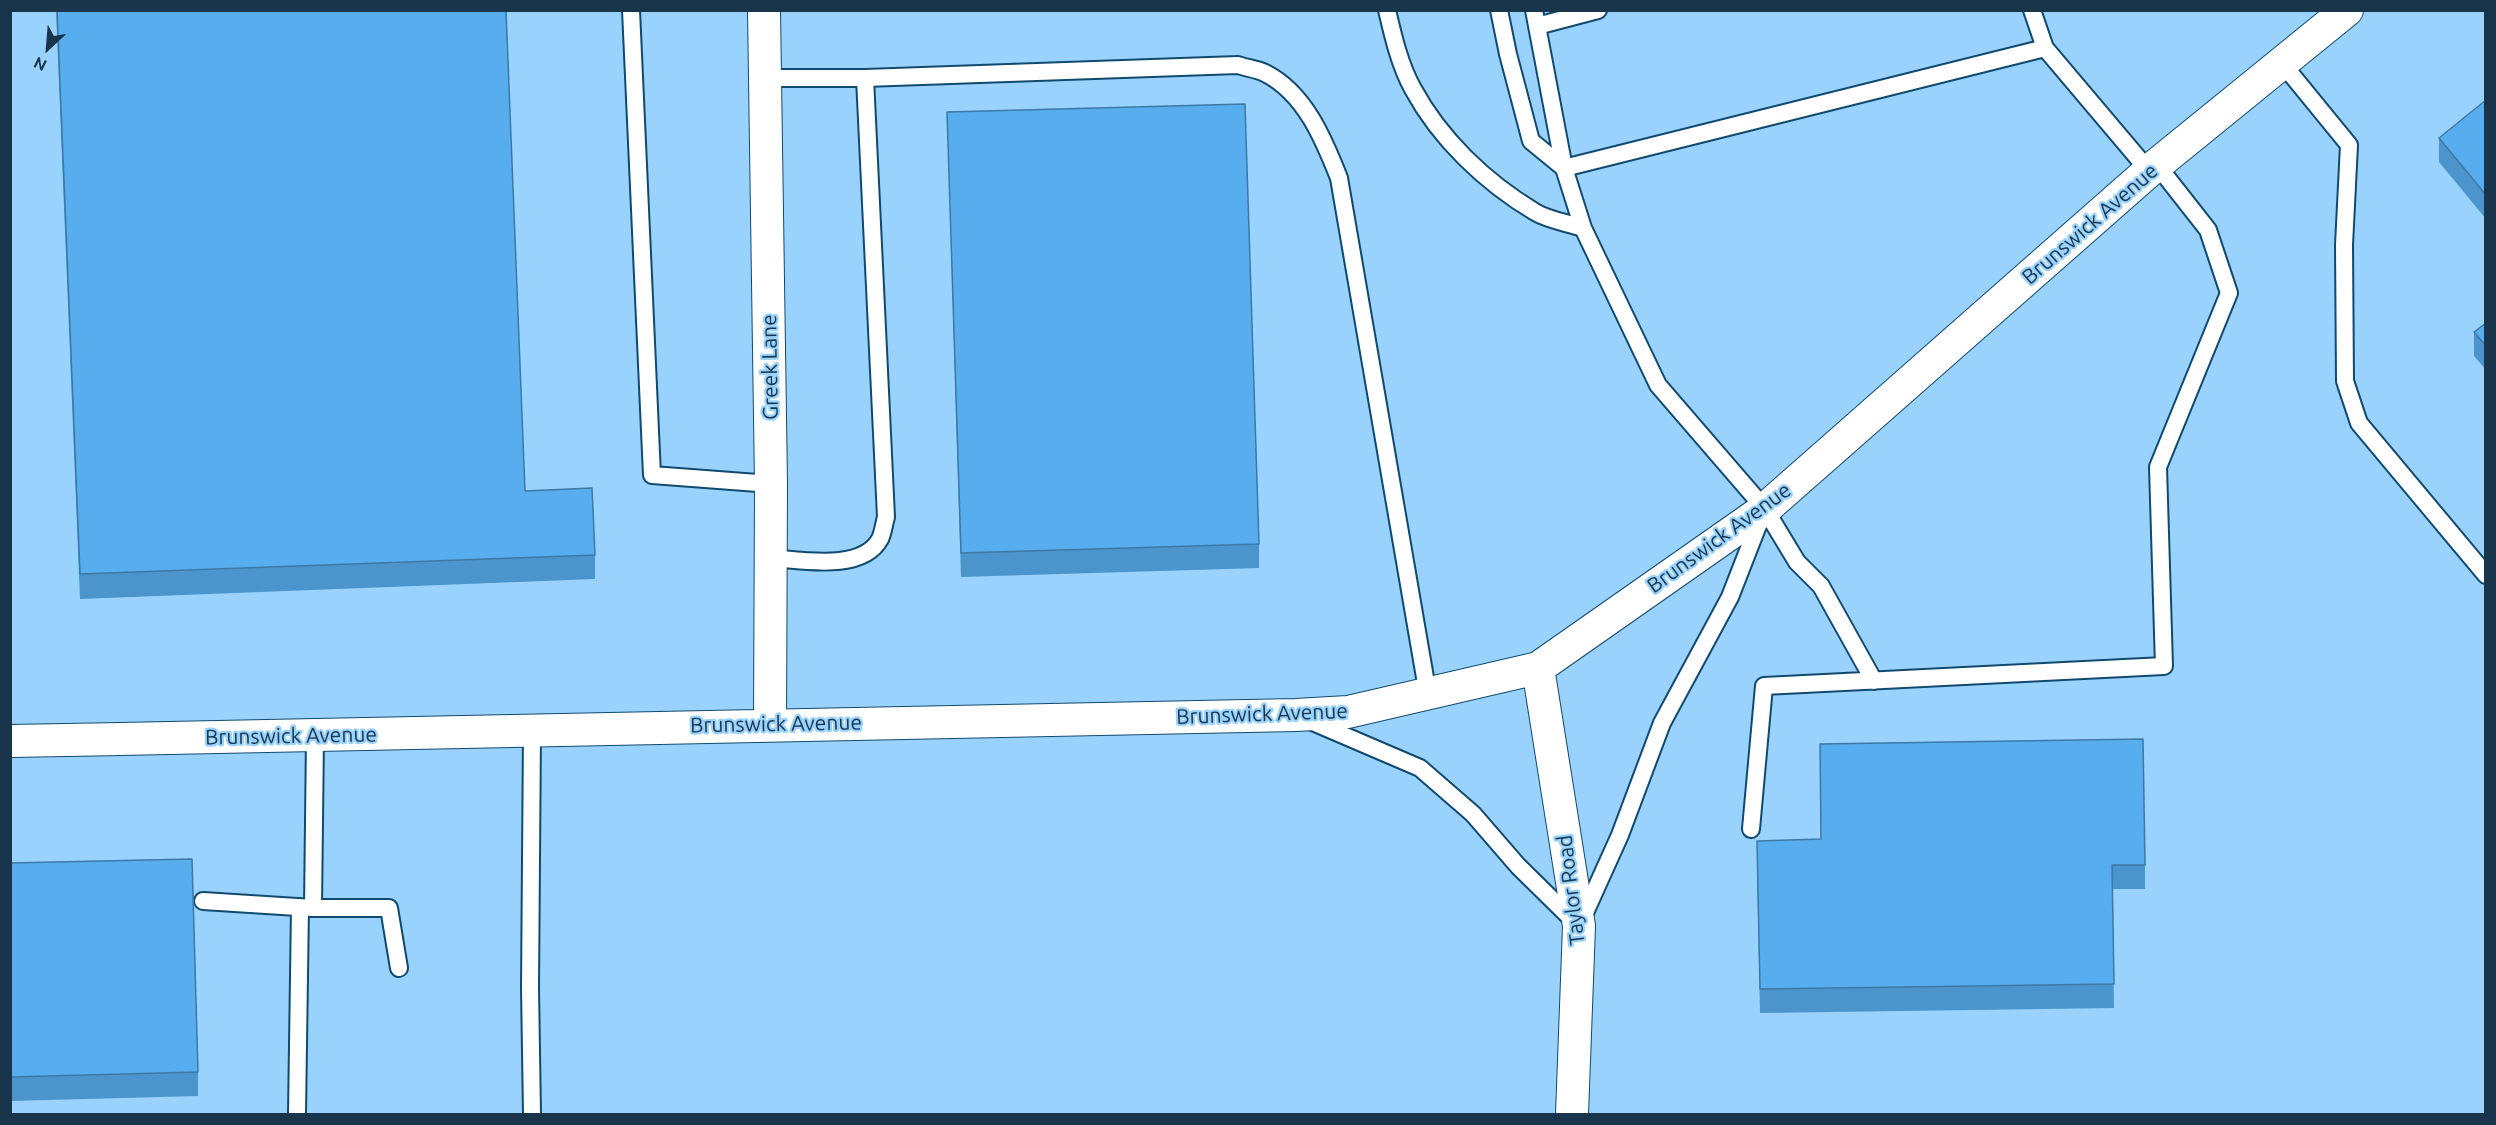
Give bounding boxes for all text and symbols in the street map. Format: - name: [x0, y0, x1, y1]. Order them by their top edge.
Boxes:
- north arrow: [18, 18, 78, 78]
- text: N: [31, 53, 49, 75]
- street label: Brunswick Avenue: [2017, 158, 2163, 290]
- street label: Greek Lane: [756, 314, 784, 420]
- street label: Brunswick Avenue: [1642, 477, 1796, 599]
- street label: Brunswick Avenue: [1176, 698, 1348, 730]
- street label: Brunswick Avenue: [690, 710, 862, 738]
- street label: Brunswick Avenue: [205, 722, 377, 750]
- street label: Taylor Road: [1552, 834, 1590, 946]

